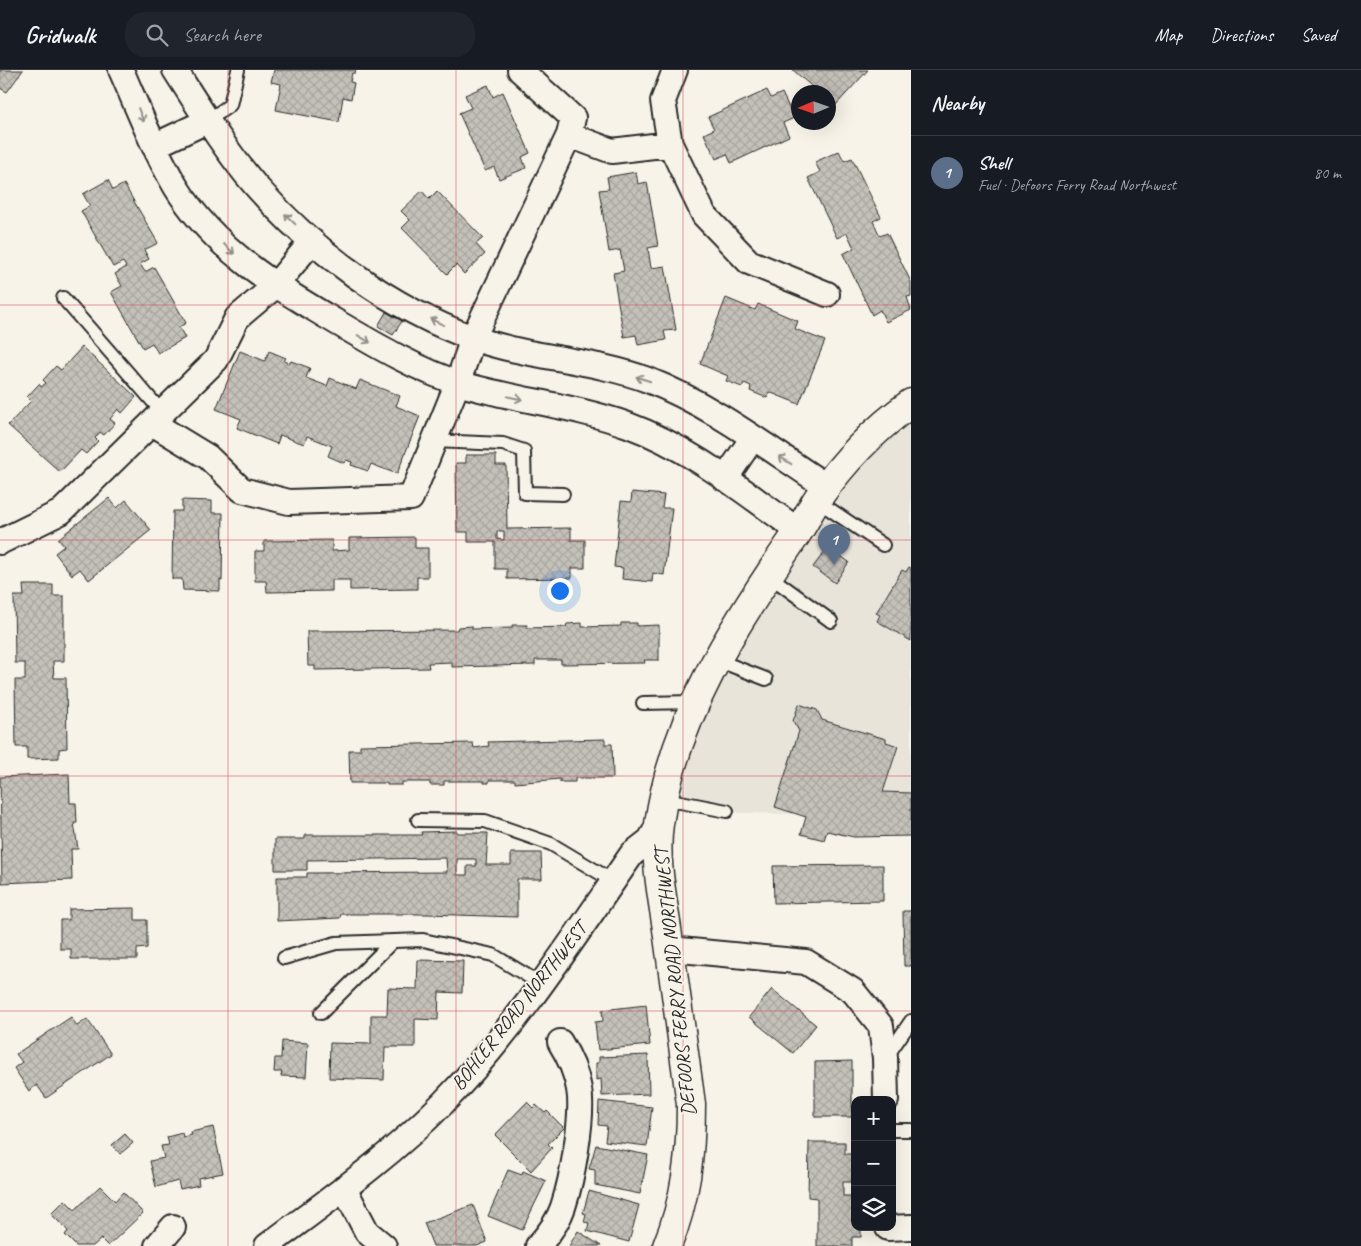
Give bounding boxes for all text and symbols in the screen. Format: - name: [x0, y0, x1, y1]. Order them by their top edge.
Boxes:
- search box: [125, 12, 475, 57]
- text: Gridwalk: [25, 20, 95, 50]
- icon: search: [143, 21, 171, 49]
- text: Search here: [183, 23, 261, 47]
- text: Map: [1155, 24, 1182, 46]
- text: Directions: [1210, 24, 1273, 46]
- text: Saved: [1301, 24, 1336, 46]
- north arrow: [791, 85, 836, 130]
- text: Nearby: [931, 90, 984, 116]
- one-way arrow: [136, 107, 146, 122]
- text: Shell: [978, 151, 1010, 175]
- text: 1: [943, 163, 951, 183]
- text: 80 m: [1314, 163, 1341, 183]
- text: Fuel · Defoors Ferry Road Northwest: [978, 175, 1176, 195]
- one-way arrow: [284, 213, 296, 225]
- one-way arrow: [223, 243, 235, 256]
- one-way arrow: [429, 317, 444, 327]
- one-way arrow: [357, 334, 371, 344]
- one-way arrow: [635, 374, 651, 384]
- one-way arrow: [506, 394, 522, 403]
- one-way arrow: [779, 455, 793, 465]
- pin: 1: [818, 524, 850, 565]
- your location: [547, 578, 573, 604]
- street label: DEFOORS FERRY ROAD NORTHWEST: [648, 842, 702, 1117]
- street label: BOHLER ROAD NORTHWEST: [446, 914, 595, 1095]
- map controls: [851, 1096, 896, 1231]
- button: +: [851, 1096, 896, 1141]
- button: −: [851, 1141, 896, 1186]
- button: layers: [851, 1186, 896, 1231]

